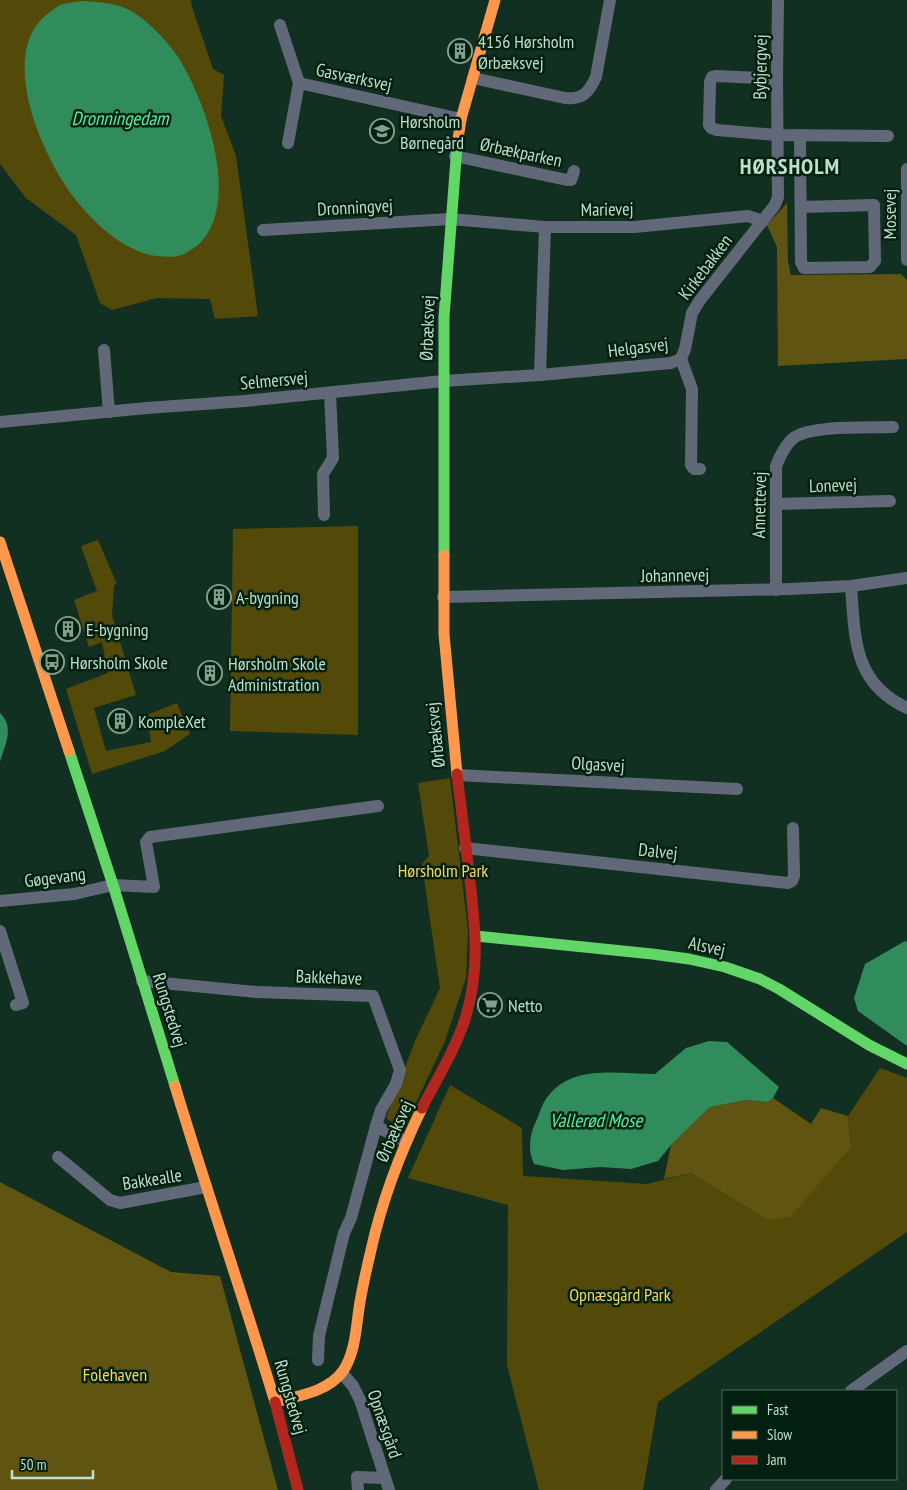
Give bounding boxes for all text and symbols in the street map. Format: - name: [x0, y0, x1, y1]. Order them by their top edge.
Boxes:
- place label: 4156 Hørsholm Ørbæksvej: [478, 30, 574, 74]
- street label: Bybjergvej: [748, 34, 772, 100]
- building icon: 4156 Hørsholm Ørbæksvej: [447, 38, 473, 64]
- street label: Gasværksvej: [314, 58, 394, 96]
- water label: Dronningedam: [72, 106, 170, 130]
- place label: Hørsholm Børnegård: [400, 110, 464, 154]
- school or university icon: Hørsholm Børnegård: [369, 118, 395, 144]
- street label: Ørbækparken: [478, 132, 564, 172]
- district label: HØRSHOLM: [740, 152, 840, 180]
- street label: Mosevej: [878, 189, 901, 239]
- street label: Dronningvej: [317, 194, 393, 220]
- street label: Marievej: [580, 197, 634, 221]
- street label: Kirkebakken: [673, 230, 737, 304]
- street label: Ørbæksvej: [414, 295, 440, 361]
- street label: Helgasvej: [607, 332, 669, 362]
- street label: Selmersvej: [239, 366, 309, 394]
- street label: Annettevej: [747, 471, 771, 539]
- street label: Lonevej: [809, 473, 857, 497]
- street label: Johannevej: [640, 563, 709, 587]
- building icon: A-bygning: [206, 584, 232, 610]
- place label: A-bygning: [236, 586, 299, 609]
- building icon: E-bygning: [55, 616, 81, 642]
- place label: E-bygning: [86, 618, 149, 641]
- bus stop icon: Hørsholm Skole: [39, 649, 65, 675]
- place label: Hørsholm Skole: [70, 651, 168, 674]
- place label: Hørsholm Skole Administration: [228, 652, 326, 696]
- building icon: Hørsholm Skole Administration: [197, 660, 223, 686]
- street label: Ørbæksvej: [420, 701, 450, 769]
- building icon: KompleXet: [107, 708, 133, 734]
- place label: KompleXet: [138, 710, 206, 733]
- street label: Olgasvej: [571, 751, 625, 777]
- street label: Dalvej: [637, 838, 679, 864]
- park label: Hørsholm Park: [398, 859, 488, 882]
- street label: Gøgevang: [23, 862, 87, 892]
- street label: Alsvej: [686, 931, 728, 961]
- street label: Bakkehave: [295, 964, 363, 990]
- street label: Rungstedvej: [148, 970, 192, 1050]
- supermarket icon: Netto: [477, 992, 503, 1018]
- place label: Netto: [508, 994, 543, 1017]
- street label: Ørbæksvej: [370, 1096, 418, 1166]
- water label: Vallerød Mose: [550, 1108, 643, 1132]
- street label: Bakkealle: [121, 1163, 183, 1195]
- park label: Opnæsgård Park: [569, 1283, 671, 1306]
- street label: Rungstedvej: [269, 1357, 313, 1437]
- park label: Folehaven: [83, 1363, 147, 1386]
- street label: Opnæsgård: [363, 1387, 407, 1461]
- legend: [722, 1390, 897, 1480]
- text: Fast: [767, 1400, 788, 1419]
- text: Slow: [767, 1425, 792, 1444]
- scale bar: [12, 1448, 94, 1480]
- text: Jam: [766, 1450, 786, 1469]
- text: 50 m: [20, 1455, 46, 1474]

